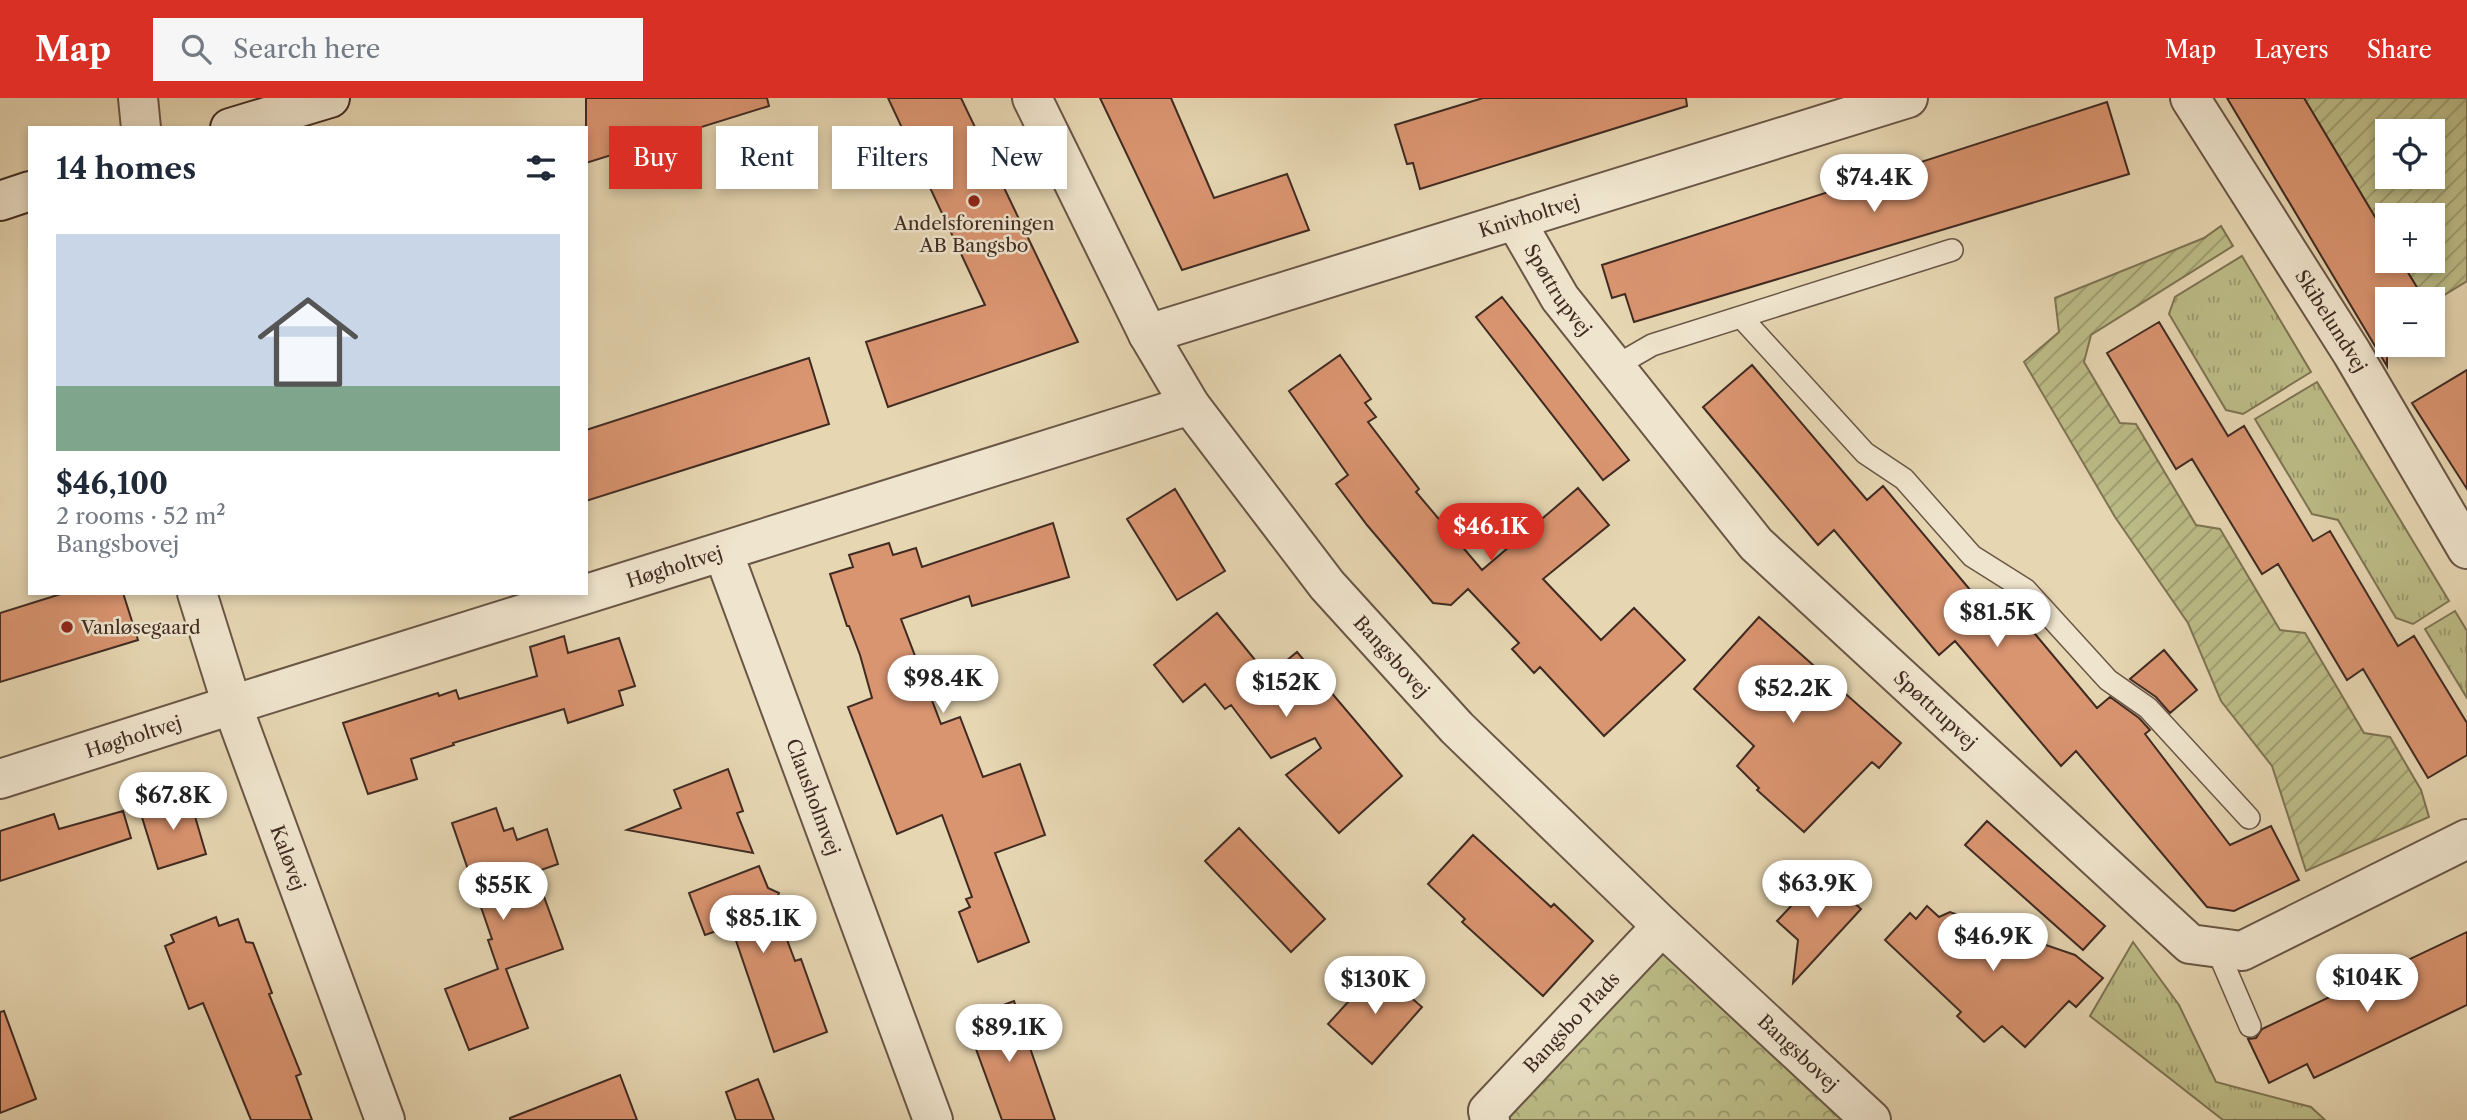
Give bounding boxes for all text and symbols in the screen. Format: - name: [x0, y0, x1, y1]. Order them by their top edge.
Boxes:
- search box: [153, 18, 643, 81]
- text: Map: [35, 29, 111, 70]
- icon: search: [177, 30, 215, 68]
- text: Search here: [233, 33, 380, 65]
- text: Map: [2165, 35, 2216, 64]
- text: Layers: [2254, 35, 2329, 64]
- text: Share: [2367, 35, 2432, 64]
- map controls: [2375, 119, 2445, 357]
- button: locate: [2375, 119, 2445, 189]
- chip: Buy: [609, 126, 702, 189]
- chip: Rent: [716, 126, 818, 189]
- chip: Filters: [832, 126, 953, 189]
- chip: New: [967, 126, 1067, 189]
- icon: filters: [522, 149, 560, 187]
- text: 14 homes: [56, 150, 196, 187]
- pin: $74.4K: [1817, 155, 1931, 214]
- text: $74.4K: [1836, 163, 1912, 191]
- street label: Knivholtvej: [1476, 190, 1582, 243]
- marker: Andelsforeningen AB Bangsbo: [966, 193, 982, 209]
- button: +: [2375, 203, 2445, 273]
- place label: Andelsforeningen AB Bangsbo: [893, 212, 1054, 257]
- street label: Spøttrupvej: [1519, 240, 1596, 340]
- street label: Skibelundvej: [2290, 266, 2372, 377]
- icon: home: [245, 279, 371, 405]
- button: −: [2375, 287, 2445, 357]
- text: $46,100: [56, 465, 168, 502]
- text: 2 rooms · 52 m²: [56, 502, 226, 530]
- pin: $46.1K: [1434, 504, 1548, 563]
- text: $46.1K: [1453, 512, 1529, 540]
- text: Bangsbovej: [56, 530, 179, 558]
- street label: Høgholtvej: [624, 541, 725, 593]
- pin: $81.5K: [1940, 589, 2054, 649]
- text: $81.5K: [1960, 598, 2034, 626]
- street label: Bangsbovej: [1349, 611, 1434, 702]
- place label: Vanløsegaard: [80, 616, 201, 639]
- marker: Vanløsegaard: [59, 619, 75, 635]
- pin: $98.4K: [886, 656, 1000, 715]
- pin: $152K: [1237, 660, 1335, 719]
- text: $98.4K: [903, 664, 983, 692]
- pin: $52.2K: [1736, 666, 1850, 725]
- street label: Spøttrupvej: [1889, 666, 1982, 754]
- text: $152K: [1252, 668, 1320, 696]
- text: $52.2K: [1754, 674, 1832, 702]
- street label: Høgholtvej: [83, 711, 184, 763]
- street label: Clausholmvej: [781, 736, 845, 858]
- pin: $67.8K: [116, 772, 230, 832]
- text: $67.8K: [135, 781, 211, 809]
- street label: Kaløvej: [265, 822, 310, 894]
- pin: $63.9K: [1760, 860, 1874, 920]
- pin: $55K: [462, 862, 544, 922]
- text: $63.9K: [1778, 869, 1856, 897]
- text: $55K: [475, 871, 531, 899]
- pin: $85.1K: [706, 896, 820, 955]
- text: $85.1K: [726, 904, 800, 932]
- pin: $46.9K: [1936, 914, 2050, 973]
- text: $46.9K: [1954, 922, 2032, 950]
- pin: $104K: [2318, 954, 2416, 1014]
- pin: $130K: [1326, 956, 1424, 1016]
- text: $104K: [2332, 963, 2402, 991]
- text: $130K: [1340, 965, 1410, 993]
- street label: Bangsbo Plads: [1519, 967, 1625, 1078]
- pin: $89.1K: [952, 1004, 1066, 1064]
- street label: Bangsbovej: [1753, 1010, 1843, 1096]
- text: $89.1K: [972, 1013, 1046, 1041]

